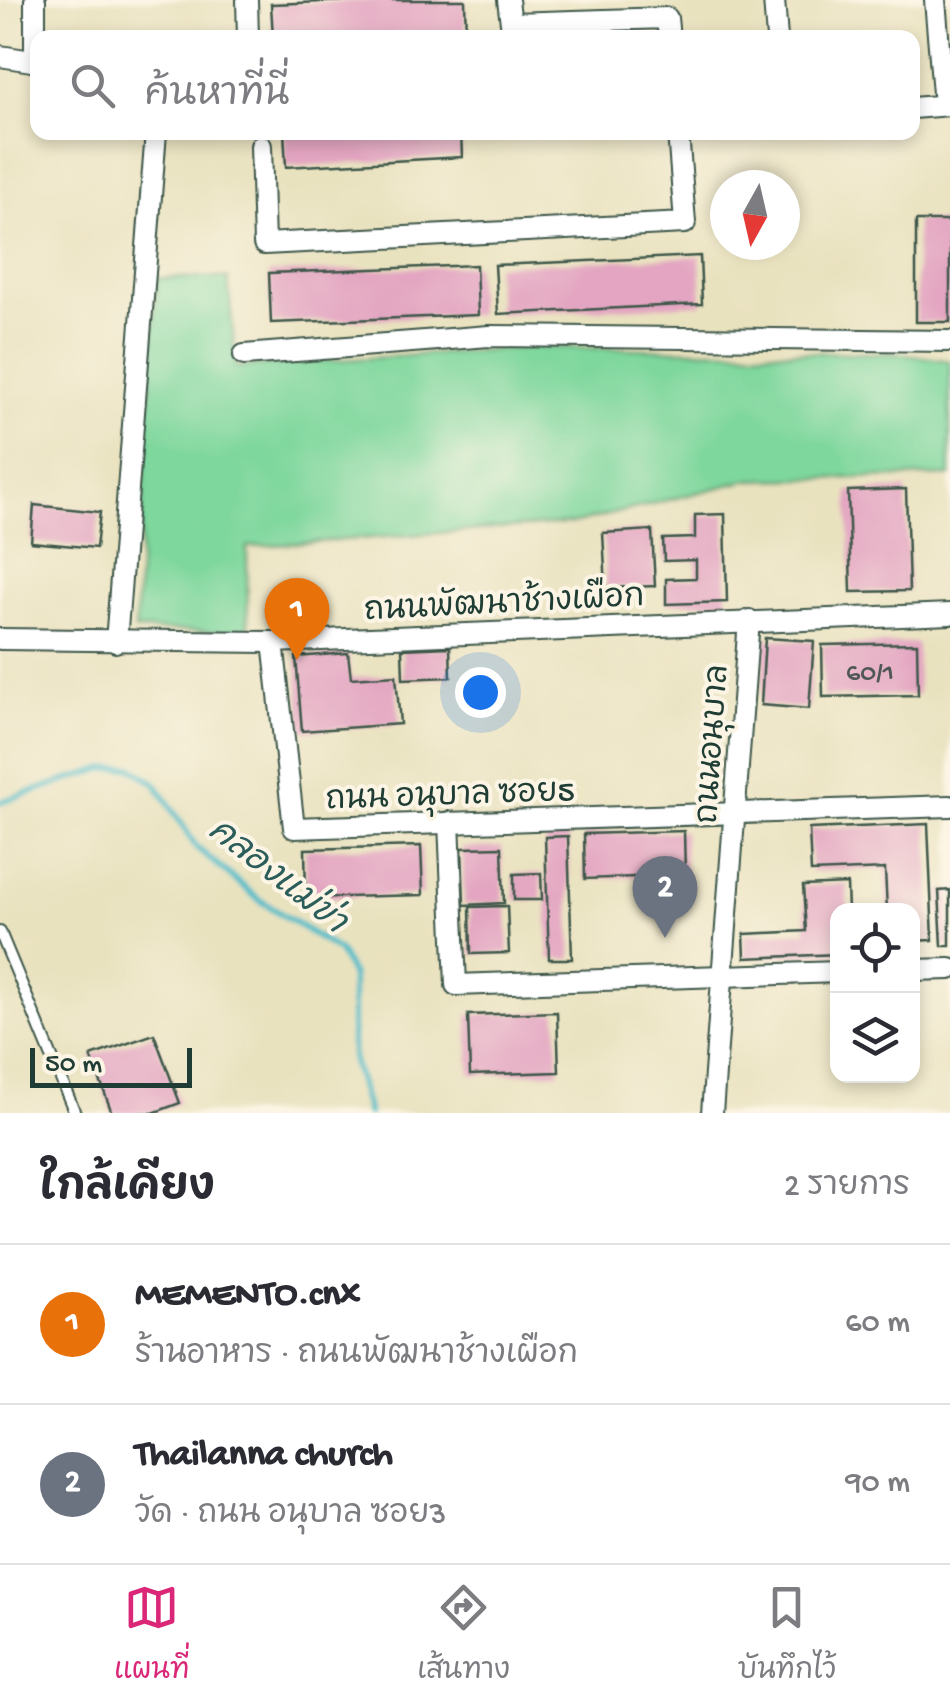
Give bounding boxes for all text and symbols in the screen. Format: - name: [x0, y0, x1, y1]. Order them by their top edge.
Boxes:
- search box: [30, 30, 920, 140]
- icon: search: [65, 58, 120, 113]
- text: ค้นหาที่นี่: [145, 75, 289, 119]
- north arrow: [710, 170, 800, 260]
- street label: ถนนพัฒนาช้างเผือก: [363, 573, 645, 632]
- pin: 1: [264, 578, 330, 660]
- house number: 60/1: [846, 658, 894, 691]
- street label: ถนนอนุบาล: [690, 664, 739, 825]
- your location: [455, 667, 506, 718]
- street label: ถนน อนุบาล ซอย5: [325, 775, 575, 821]
- water label: คลองแม่ข่า: [199, 806, 358, 946]
- pin: 2: [632, 856, 698, 938]
- map controls: [830, 903, 920, 1083]
- button: locate: [830, 903, 920, 993]
- button: layers: [830, 993, 920, 1083]
- scale bar: [30, 1043, 192, 1088]
- text: 50 m: [45, 1049, 102, 1082]
- text: ใกล้เคียง: [40, 1166, 215, 1215]
- text: 2 รายการ: [784, 1169, 910, 1207]
- text: MEMENTO.cnx: [135, 1274, 360, 1318]
- text: 1: [66, 1305, 79, 1343]
- text: 60 m: [845, 1305, 910, 1343]
- text: ร้านอาหาร · ถนนพัฒนาช้างเผือก: [135, 1337, 578, 1375]
- text: Thailanna church: [135, 1434, 393, 1478]
- text: 2: [65, 1465, 80, 1503]
- text: 90 m: [846, 1465, 910, 1503]
- text: วัด · ถนน อนุบาล ซอย3: [135, 1497, 446, 1535]
- tab: แผนที่: [114, 1580, 189, 1689]
- tab: เส้นทาง: [417, 1580, 510, 1689]
- tab: บันทึกไว้: [738, 1580, 836, 1689]

